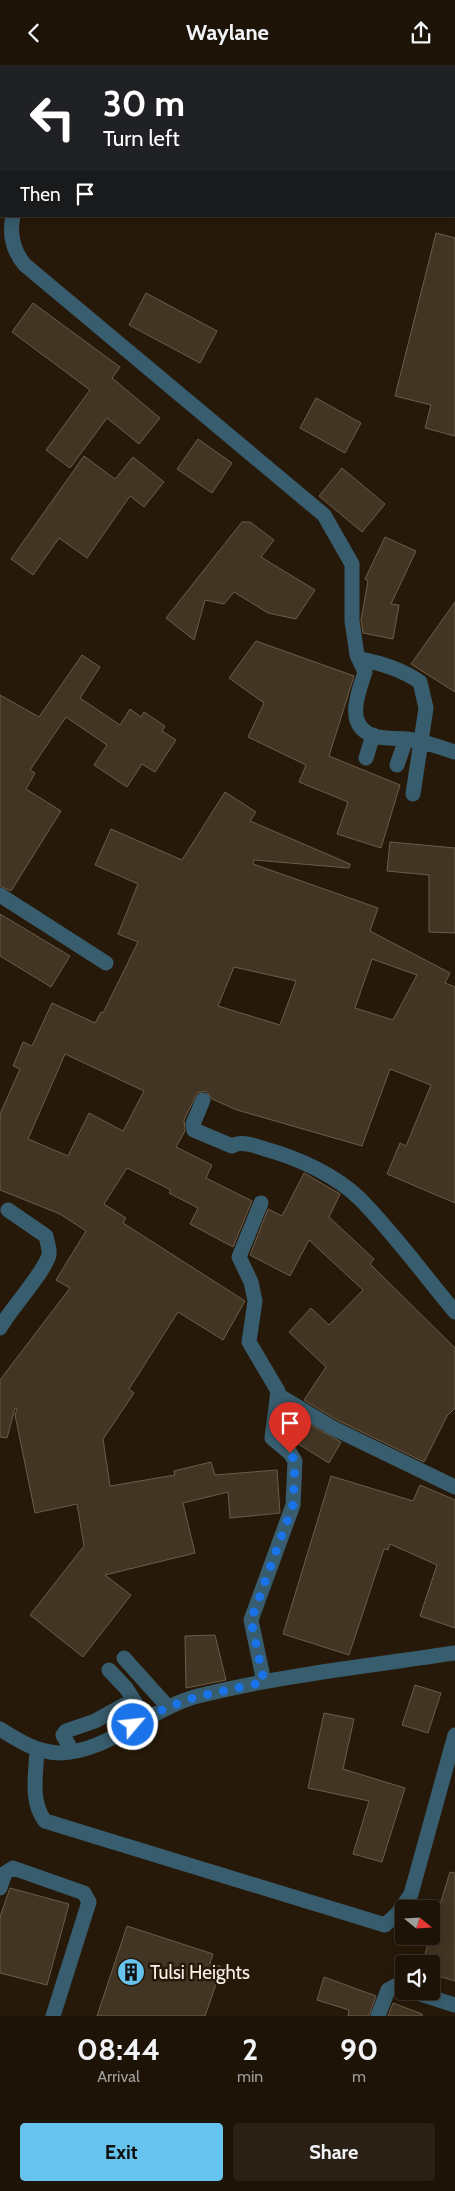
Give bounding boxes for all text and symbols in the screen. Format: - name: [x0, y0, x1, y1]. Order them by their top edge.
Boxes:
- icon: back: [20, 19, 48, 47]
- text: Waylane: [186, 19, 269, 46]
- icon: share: [407, 19, 435, 47]
- text: 30 m: [103, 82, 185, 125]
- icon: left: [20, 85, 85, 150]
- text: Turn left: [103, 125, 180, 152]
- icon: arrive: [71, 180, 99, 208]
- text: Then: [20, 183, 61, 206]
- pin: [269, 1402, 311, 1453]
- icon: arrive: [276, 1409, 304, 1437]
- position arrow: [106, 1698, 158, 1750]
- north arrow: [395, 1900, 440, 1945]
- map controls: [395, 1900, 440, 2000]
- button: sound: [395, 1955, 440, 2000]
- building icon: Tulsi Heights: [116, 1957, 146, 1987]
- place label: Tulsi Heights: [150, 1961, 250, 1984]
- text: 08:44: [77, 2031, 160, 2068]
- text: 2: [242, 2031, 258, 2068]
- text: 90: [340, 2031, 378, 2068]
- text: Arrival: [97, 2067, 140, 2086]
- text: min: [237, 2067, 263, 2086]
- text: m: [352, 2067, 366, 2086]
- button: Exit: [20, 2123, 223, 2181]
- button: Share: [233, 2123, 435, 2181]

